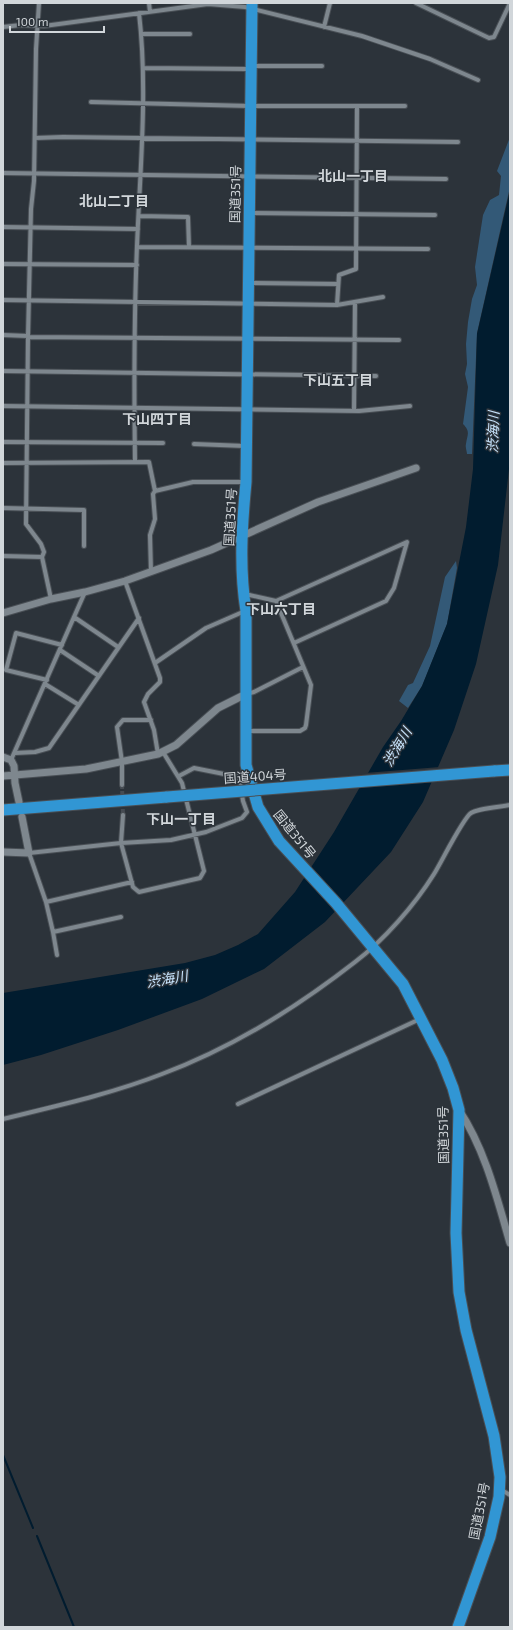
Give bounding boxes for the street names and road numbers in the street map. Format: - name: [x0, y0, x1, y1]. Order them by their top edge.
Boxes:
- street label: 国道351号: [226, 165, 244, 223]
- street label: 国道351号: [220, 487, 240, 547]
- street label: 国道404号: [223, 766, 287, 786]
- street label: 国道351号: [270, 806, 320, 862]
- street label: 国道351号: [434, 1106, 452, 1164]
- street label: 国道351号: [466, 1481, 492, 1541]

